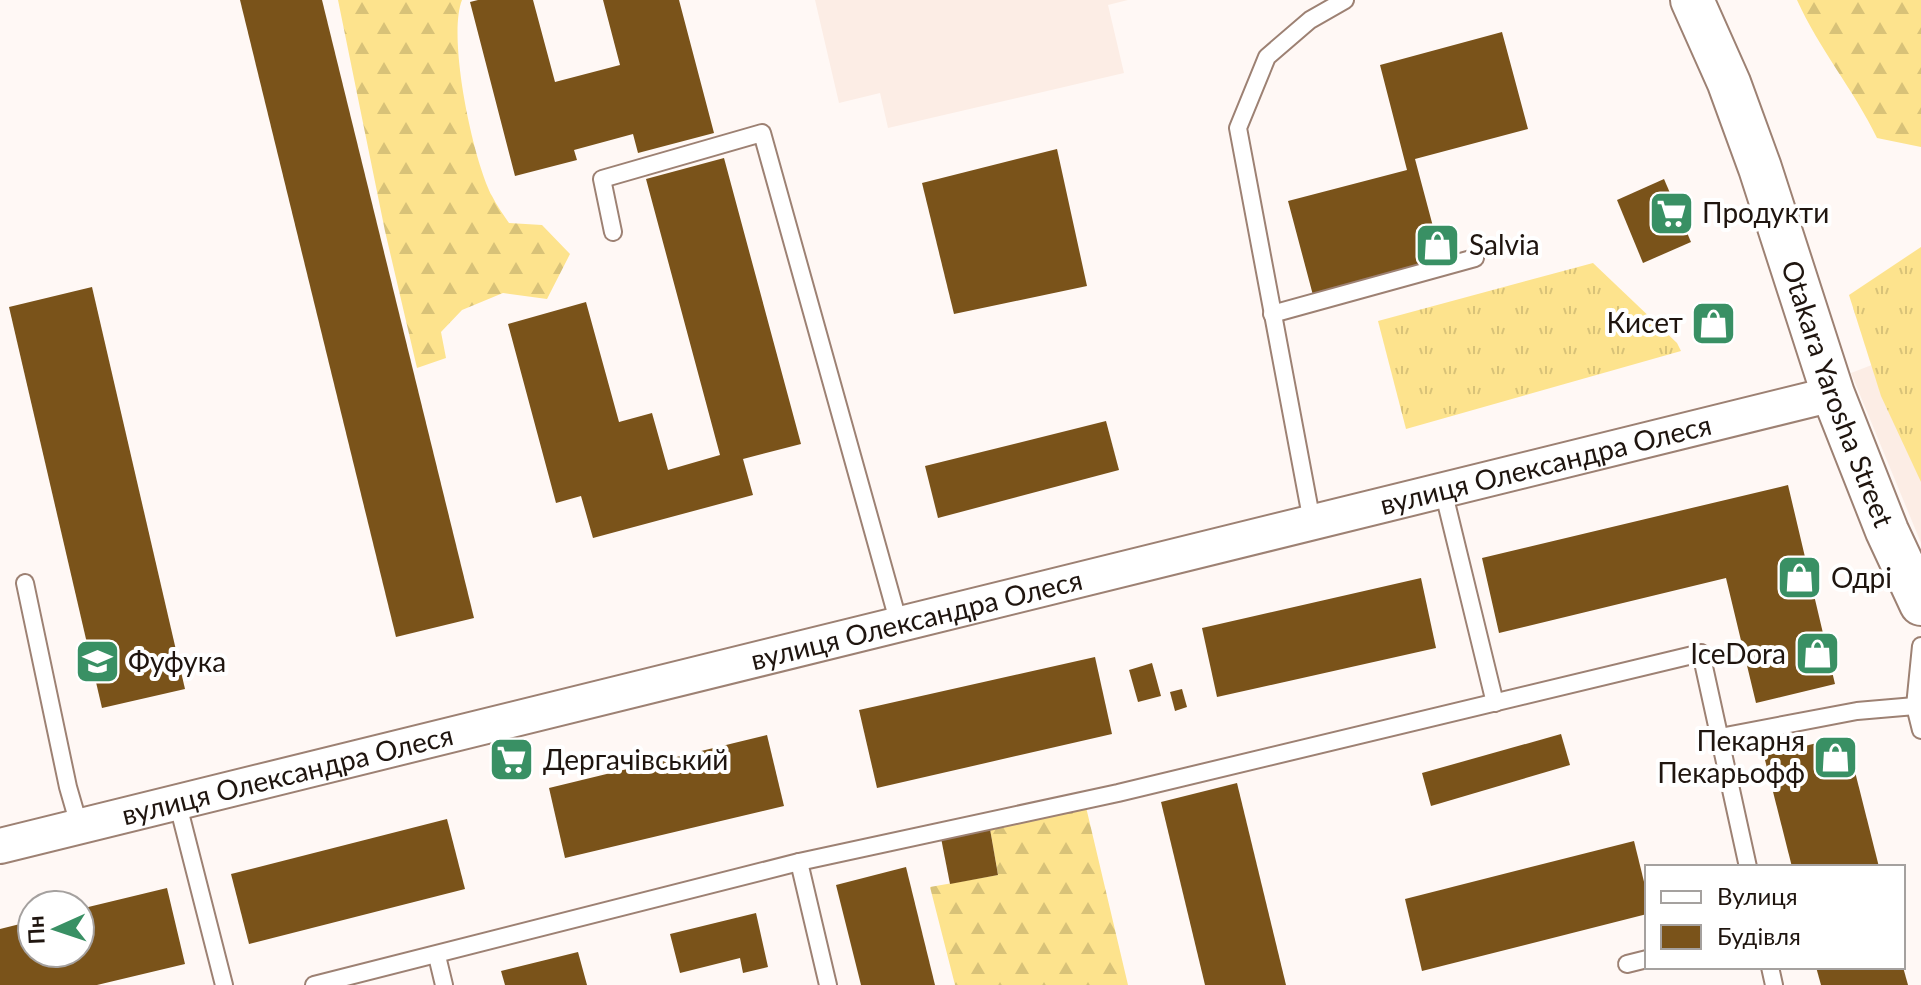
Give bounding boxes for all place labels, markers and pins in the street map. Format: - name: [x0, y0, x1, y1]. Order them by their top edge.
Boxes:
- supermarket icon: Продукти: [1647, 189, 1695, 237]
- place label: Продукти: [1702, 195, 1829, 229]
- shop icon: Salvia: [1414, 221, 1462, 269]
- place label: Salvia: [1469, 227, 1540, 261]
- shop icon: Кисет: [1690, 299, 1738, 347]
- place label: Кисет: [1606, 305, 1683, 339]
- shop icon: Одрі: [1776, 554, 1824, 602]
- place label: Одрі: [1831, 560, 1892, 594]
- shop icon: IceDora: [1793, 630, 1841, 678]
- place label: IceDora: [1690, 636, 1786, 670]
- school or university icon: Фуфука: [73, 638, 121, 686]
- place label: Фуфука: [128, 644, 226, 678]
- place label: Пекарня Пекарьофф: [1657, 723, 1805, 789]
- shop icon: Пекарня Пекарьофф: [1812, 733, 1860, 781]
- supermarket icon: Дергачівський: [488, 736, 536, 784]
- place label: Дергачівський: [543, 742, 729, 776]

